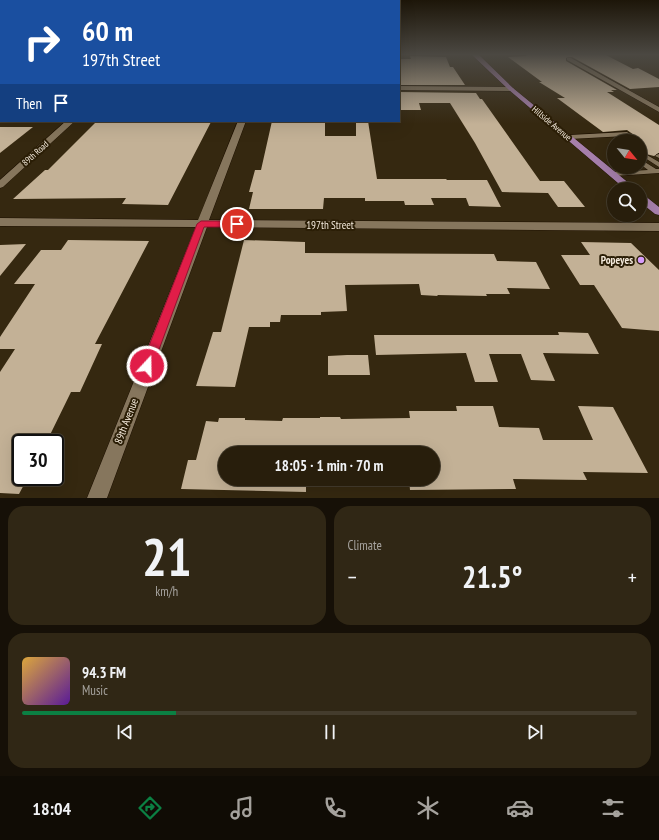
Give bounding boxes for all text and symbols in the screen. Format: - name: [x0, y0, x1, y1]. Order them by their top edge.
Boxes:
- text: 60 m: [82, 12, 133, 49]
- icon: right: [16, 16, 68, 68]
- text: 197th Street: [82, 48, 160, 71]
- icon: arrive: [50, 92, 72, 114]
- text: Then: [16, 94, 42, 113]
- street label: Hillside Avenue: [530, 103, 574, 143]
- north arrow: [607, 134, 647, 174]
- map controls: [607, 134, 647, 222]
- street label: 89th Road: [19, 138, 51, 168]
- button: search: [607, 182, 647, 222]
- pin: [220, 207, 254, 241]
- icon: arrive: [226, 213, 248, 235]
- street label: 197th Street: [306, 218, 354, 232]
- place label: Popeyes: [601, 253, 633, 267]
- marker: Popeyes: [636, 255, 646, 265]
- position arrow: [126, 345, 168, 387]
- street label: 89th Avenue: [111, 396, 141, 446]
- speed limit sign: 30: [12, 434, 64, 486]
- text: 18:05 · 1 min · 70 m: [275, 456, 383, 475]
- text: 21: [142, 523, 192, 590]
- text: Climate: [348, 537, 382, 554]
- text: 21.5°: [462, 557, 522, 596]
- text: −: [348, 563, 357, 591]
- text: +: [628, 563, 637, 591]
- text: km/h: [155, 583, 178, 600]
- text: 94.3 FM: [82, 663, 126, 682]
- text: Music: [82, 682, 108, 699]
- icon: previous: [114, 721, 136, 743]
- icon: pause: [319, 721, 341, 743]
- icon: next: [524, 721, 546, 743]
- icon: directions: [136, 794, 164, 822]
- icon: music: [228, 794, 256, 822]
- icon: phone: [321, 794, 349, 822]
- icon: climate: [414, 794, 442, 822]
- icon: car: [506, 794, 534, 822]
- icon: filters: [599, 794, 627, 822]
- text: 18:04: [32, 797, 71, 820]

